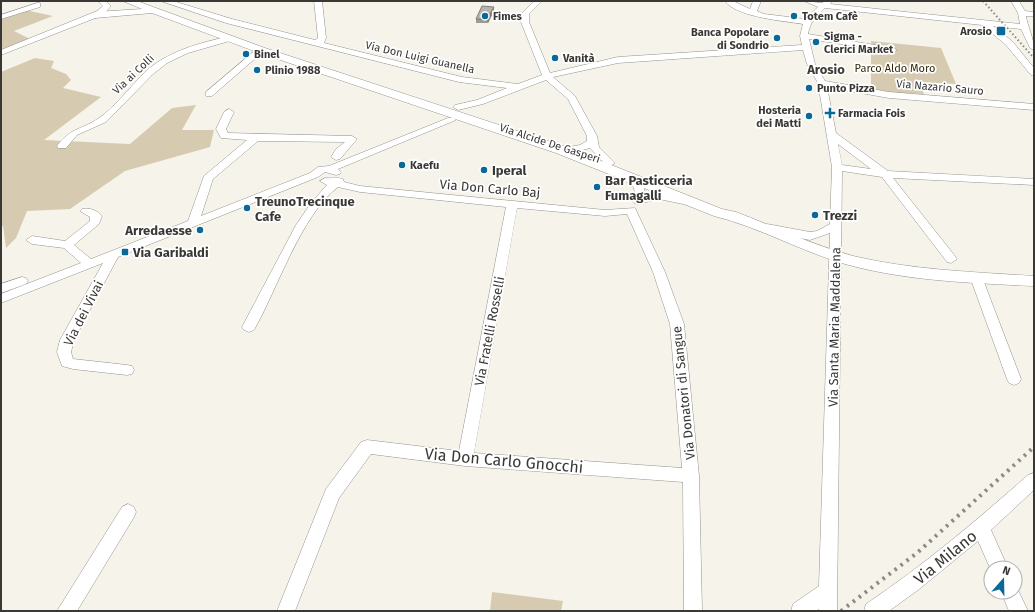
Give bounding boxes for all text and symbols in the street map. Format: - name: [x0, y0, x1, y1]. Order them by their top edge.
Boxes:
- place label: Fimes: [493, 10, 523, 23]
- place label: Totem Cafè: [802, 10, 858, 23]
- marker: Fimes: [480, 11, 490, 21]
- marker: Totem Cafè: [789, 11, 799, 21]
- place label: Arosio: [959, 25, 993, 38]
- marker: Arosio: [995, 25, 1007, 37]
- place label: Banca Popolare di Sondrio: [691, 26, 770, 52]
- place label: Sigma - Clerici Market: [824, 30, 894, 56]
- marker: Banca Popolare di Sondrio: [772, 33, 782, 43]
- marker: Sigma - Clerici Market: [811, 37, 821, 47]
- street label: Via Don Luigi Guanella: [364, 39, 476, 76]
- place label: Binel: [254, 48, 280, 61]
- marker: Binel: [241, 49, 251, 59]
- street label: Via ai Colli: [110, 52, 157, 97]
- place label: Vanità: [562, 52, 594, 65]
- marker: Vanità: [550, 53, 560, 63]
- district label: Arosio: [806, 62, 845, 77]
- park label: Parco Aldo Moro: [855, 62, 935, 75]
- place label: Plinio 1988: [265, 64, 321, 77]
- marker: Plinio 1988: [252, 65, 262, 75]
- street label: Via Nazario Sauro: [896, 77, 984, 98]
- place label: Punto Pizza: [817, 82, 875, 95]
- marker: Punto Pizza: [804, 83, 814, 93]
- place label: Hosteria dei Matti: [756, 104, 801, 130]
- place label: Farmacia Fois: [838, 107, 906, 120]
- marker: Farmacia Fois: [825, 108, 835, 118]
- marker: Hosteria dei Matti: [804, 111, 814, 121]
- street label: Via Alcide De Gasperi: [498, 121, 602, 166]
- place label: Kaefu: [410, 159, 439, 172]
- marker: Kaefu: [397, 160, 407, 170]
- place label: Iperal: [492, 163, 526, 178]
- marker: Iperal: [479, 165, 489, 175]
- place label: Bar Pasticceria Fumagalli: [605, 173, 693, 203]
- street label: Via Don Carlo Baj: [439, 177, 541, 200]
- marker: Bar Pasticceria Fumagalli: [592, 182, 602, 192]
- place label: TreunoTrecinque Cafe: [255, 194, 355, 224]
- marker: TreunoTrecinque Cafe: [242, 203, 252, 213]
- place label: Trezzi: [823, 208, 857, 223]
- marker: Trezzi: [810, 210, 820, 220]
- place label: Arredaesse: [124, 223, 192, 238]
- marker: Arredaesse: [195, 225, 205, 235]
- place label: Via Garibaldi: [132, 245, 209, 260]
- marker: Via Garibaldi: [120, 247, 130, 257]
- street label: Via Santa Maria Maddalena: [826, 247, 843, 407]
- street label: Via Fratelli Rosselli: [472, 275, 507, 387]
- street label: Via dei Vivai: [61, 278, 106, 348]
- street label: Via Donatori di Sangue: [669, 325, 698, 460]
- street label: Via Don Carlo Gnocchi: [424, 444, 584, 477]
- street label: Via Milano: [910, 526, 981, 588]
- north arrow: [983, 560, 1023, 600]
- text: N: [1001, 564, 1012, 578]

